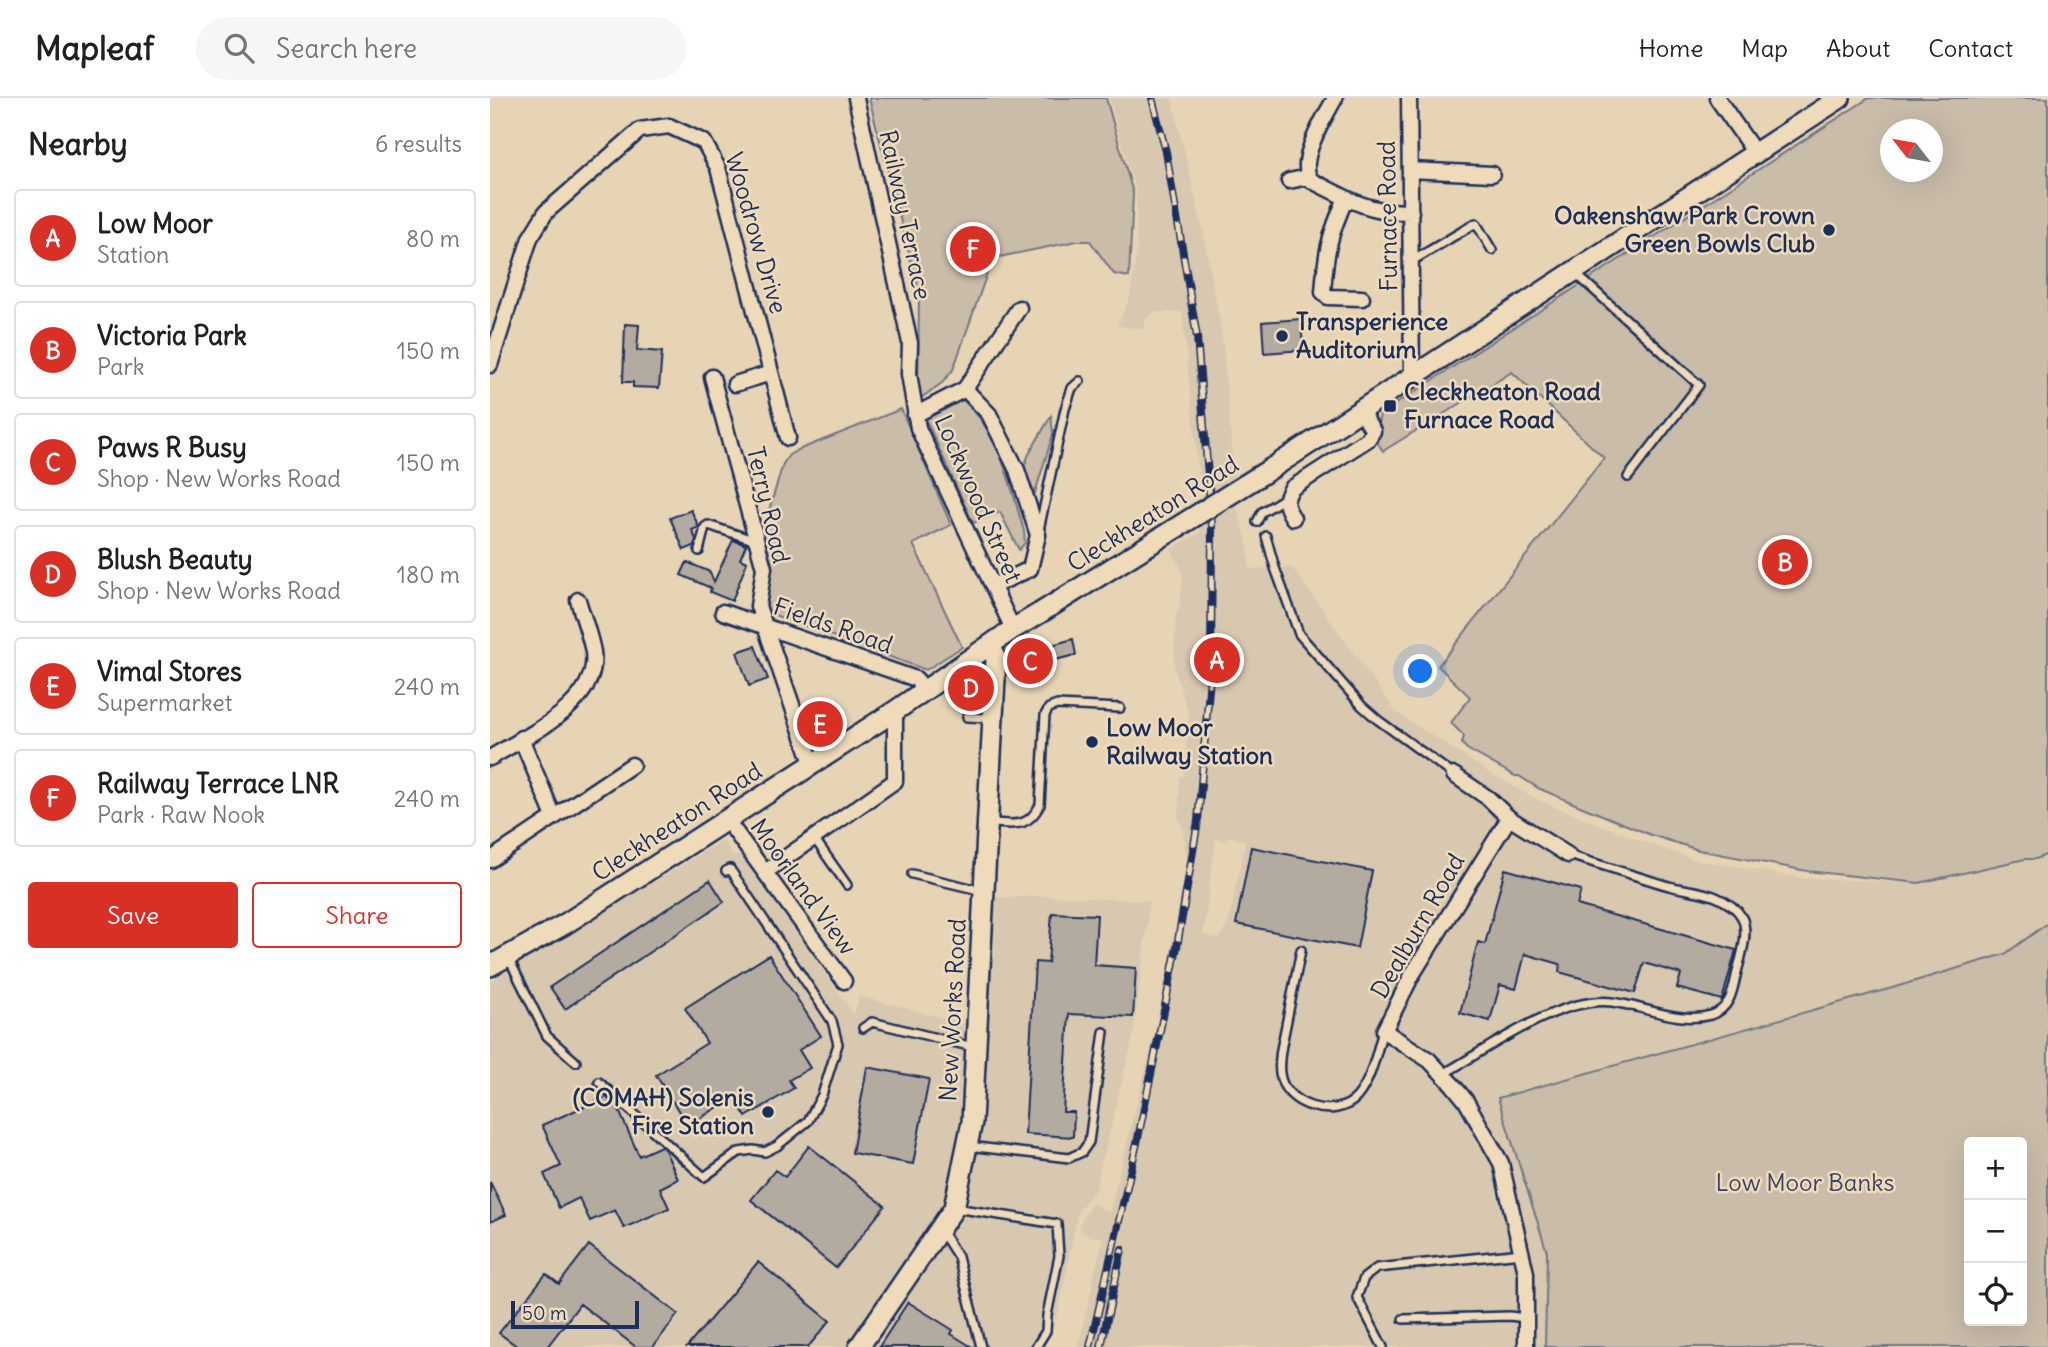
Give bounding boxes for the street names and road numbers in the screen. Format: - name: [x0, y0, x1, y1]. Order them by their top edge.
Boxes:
- street label: Railway Terrace: [873, 127, 939, 302]
- street label: Furnace Road: [1371, 140, 1403, 292]
- street label: Woodrow Drive: [720, 149, 794, 317]
- street label: Lockwood Street: [929, 410, 1029, 587]
- street label: Terry Road: [741, 443, 797, 566]
- street label: Cleckheaton Road: [1061, 448, 1244, 578]
- street label: Fields Road: [770, 591, 897, 659]
- street label: Cleckheaton Road: [586, 755, 767, 887]
- street label: Moorland View: [744, 812, 863, 960]
- street label: Dealburn Road: [1364, 848, 1471, 1003]
- street label: New Works Road: [932, 918, 972, 1102]

